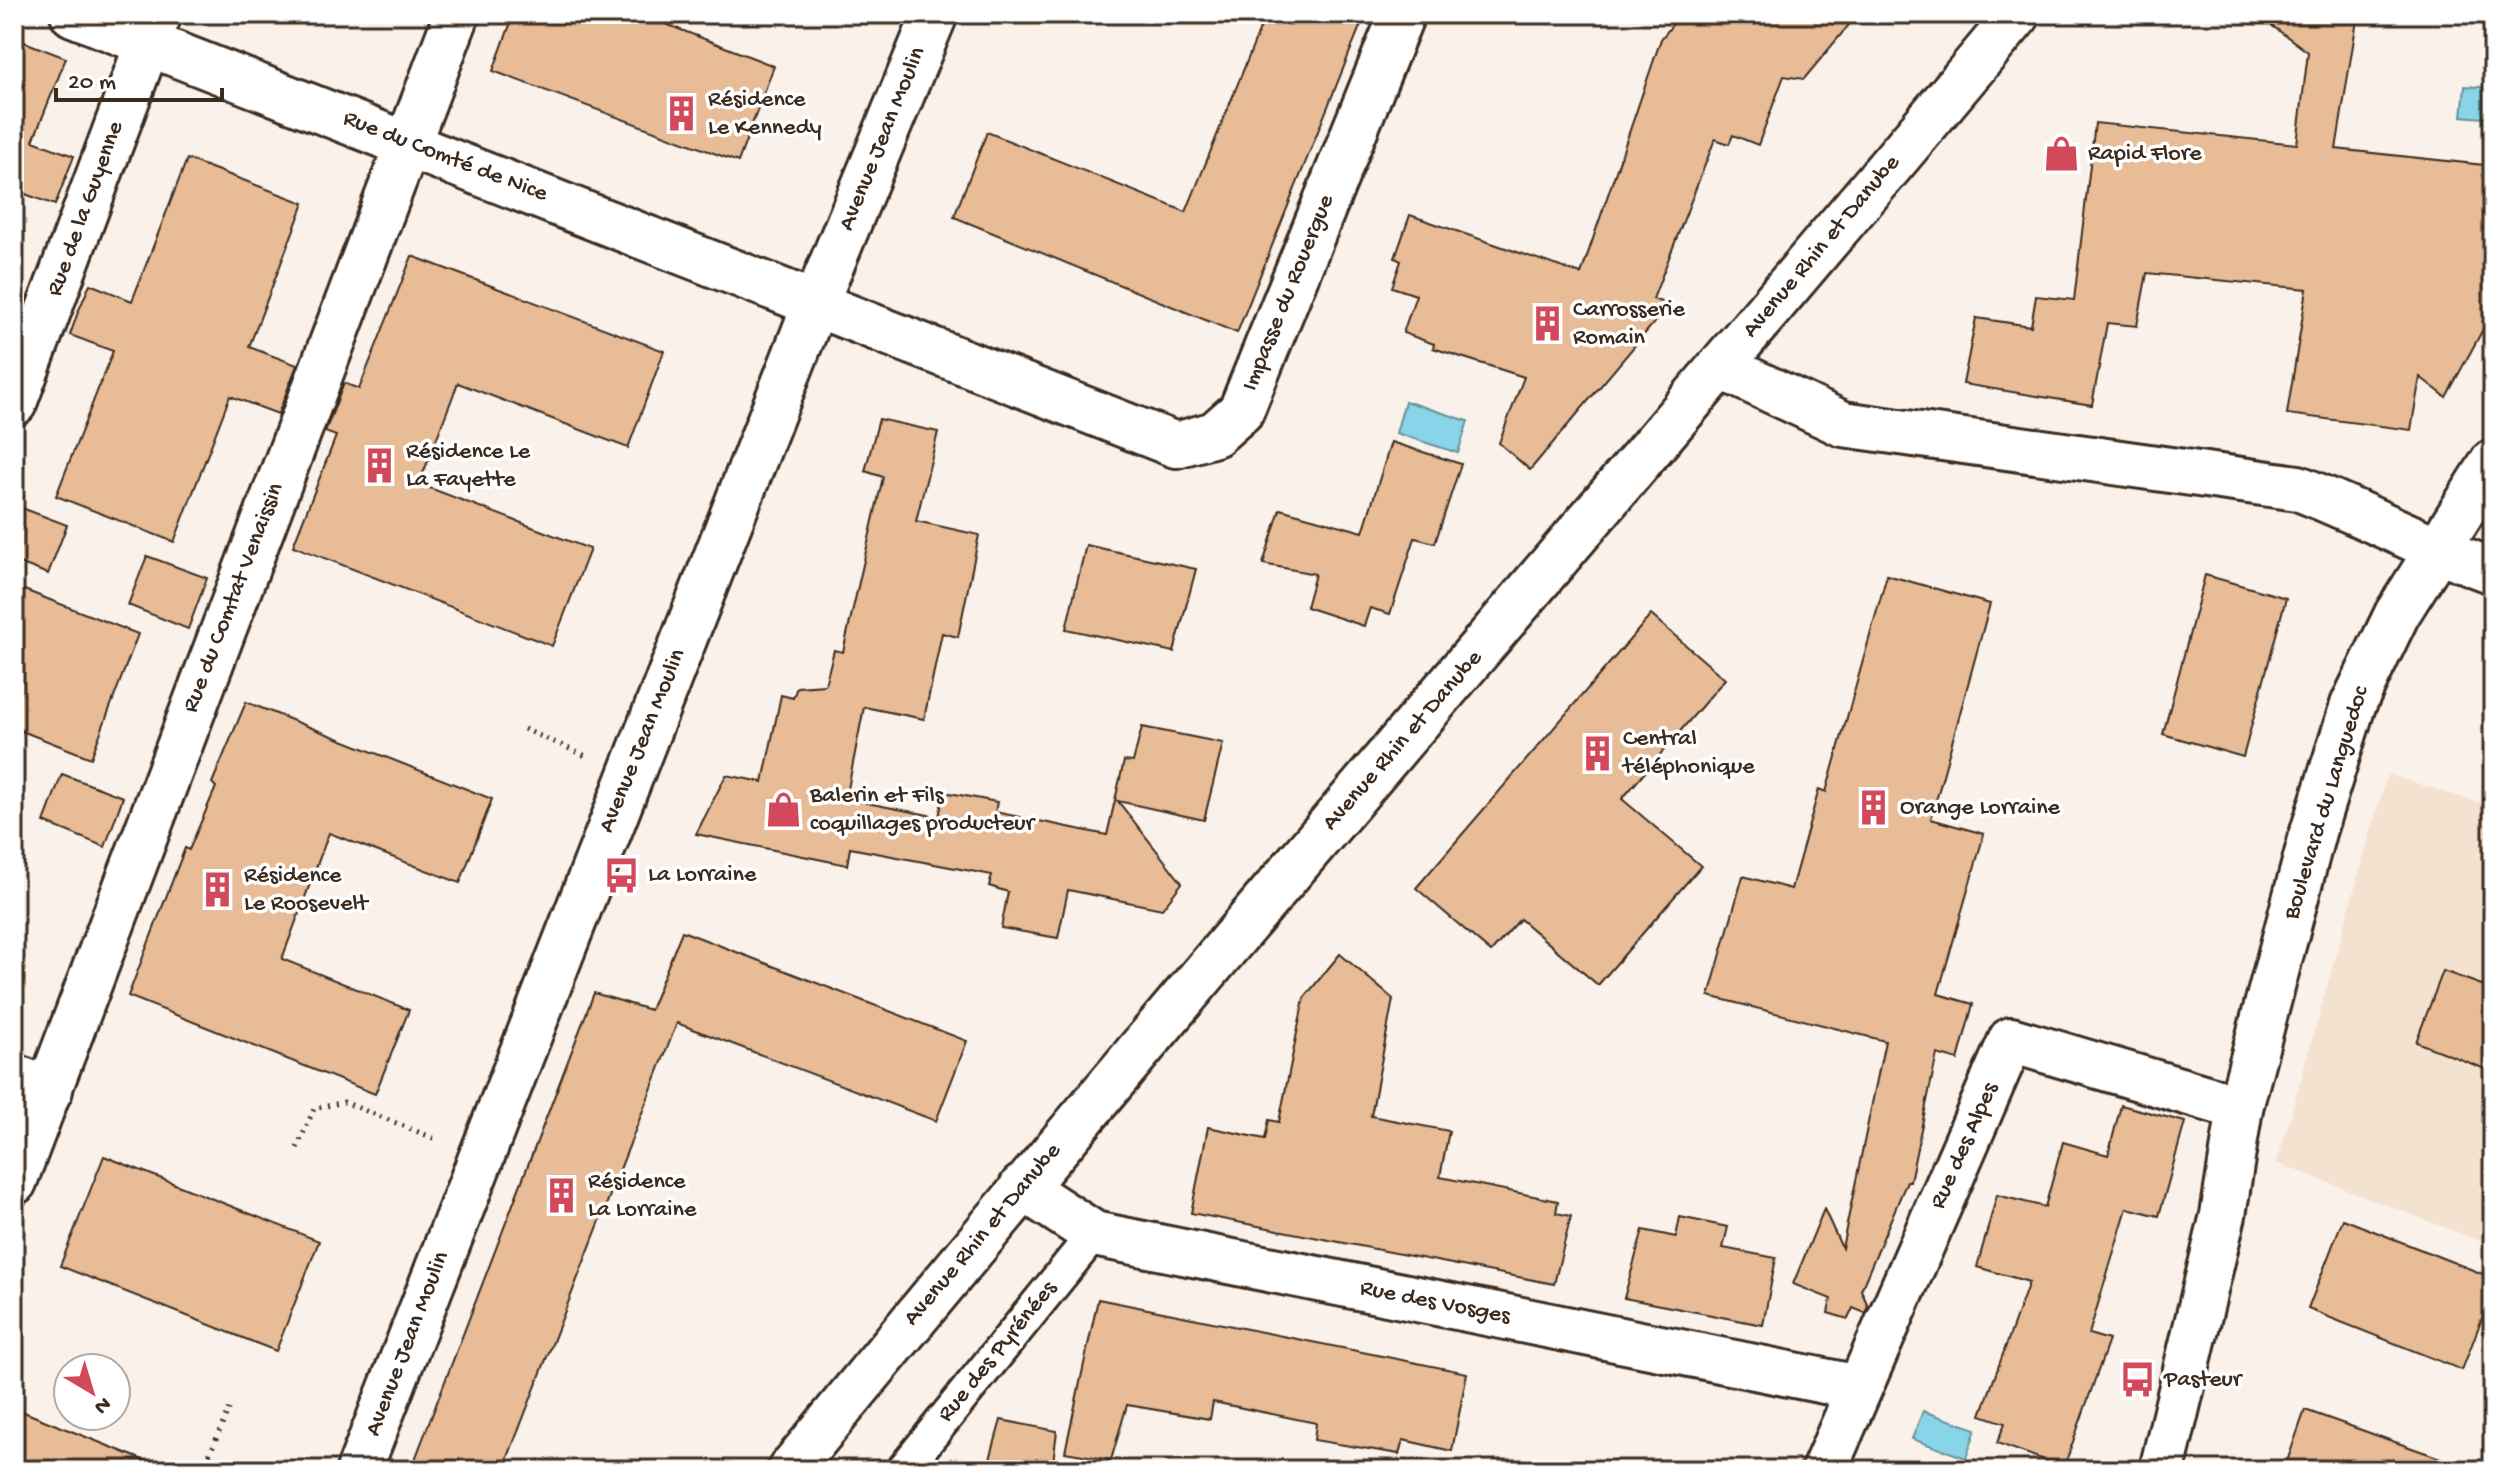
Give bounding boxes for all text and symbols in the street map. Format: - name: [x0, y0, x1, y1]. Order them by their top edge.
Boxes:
- street label: Avenue Jean Moulin: [833, 42, 933, 235]
- scale bar: [56, 52, 222, 102]
- text: 20 m: [68, 69, 116, 98]
- place label: Résidence Le Kennedy: [708, 86, 822, 143]
- building icon: Résidence Le Kennedy: [663, 95, 701, 133]
- street label: Rue du Comté de Nice: [339, 105, 552, 210]
- street label: Rue de la Guyenne: [41, 117, 131, 300]
- shop icon: Rapid Flore: [2043, 135, 2081, 173]
- place label: Rapid Flore: [2088, 140, 2202, 169]
- street label: Avenue Rhin et Danube: [1737, 149, 1907, 344]
- street label: Impasse du Rouergue: [1236, 190, 1342, 395]
- place label: Carrosserie Romain: [1573, 296, 1686, 353]
- building icon: Carrosserie Romain: [1528, 305, 1566, 343]
- place label: Résidence Le La Fayette: [406, 438, 531, 495]
- building icon: Résidence Le La Fayette: [361, 447, 399, 485]
- street label: Rue du Comtat Venaissin: [177, 478, 291, 717]
- street label: Avenue Jean Moulin: [593, 644, 693, 837]
- street label: Avenue Rhin et Danube: [1317, 644, 1490, 837]
- street label: Boulevard du Languedoc: [2277, 682, 2377, 924]
- place label: Central téléphonique: [1621, 725, 1755, 782]
- building icon: Central téléphonique: [1578, 734, 1616, 772]
- place label: Balerin et Fils coquillages producteur: [809, 782, 1037, 839]
- building icon: Orange Lorraine: [1855, 789, 1893, 827]
- shop icon: Balerin et Fils coquillages producteur: [765, 791, 803, 829]
- place label: Orange Lorraine: [1900, 794, 2061, 823]
- bus stop icon: La Lorraine: [603, 856, 641, 894]
- place label: La Lorraine: [648, 861, 757, 890]
- place label: Résidence Le Roosevelt: [244, 862, 370, 919]
- building icon: Résidence Le Roosevelt: [199, 871, 237, 909]
- street label: Rue des Alpes: [1924, 1077, 2006, 1214]
- street label: Avenue Rhin et Danube: [898, 1137, 1068, 1332]
- place label: Résidence La Lorraine: [588, 1168, 697, 1225]
- building icon: Résidence La Lorraine: [543, 1177, 581, 1215]
- street label: Avenue Jean Moulin: [359, 1247, 457, 1441]
- street label: Rue des Pyrénées: [932, 1274, 1065, 1429]
- street label: Rue des Vosges: [1357, 1274, 1514, 1332]
- north arrow: [52, 1352, 132, 1432]
- bus stop icon: Pasteur: [2119, 1361, 2157, 1399]
- place label: Pasteur: [2163, 1366, 2244, 1395]
- text: N: [88, 1390, 116, 1419]

